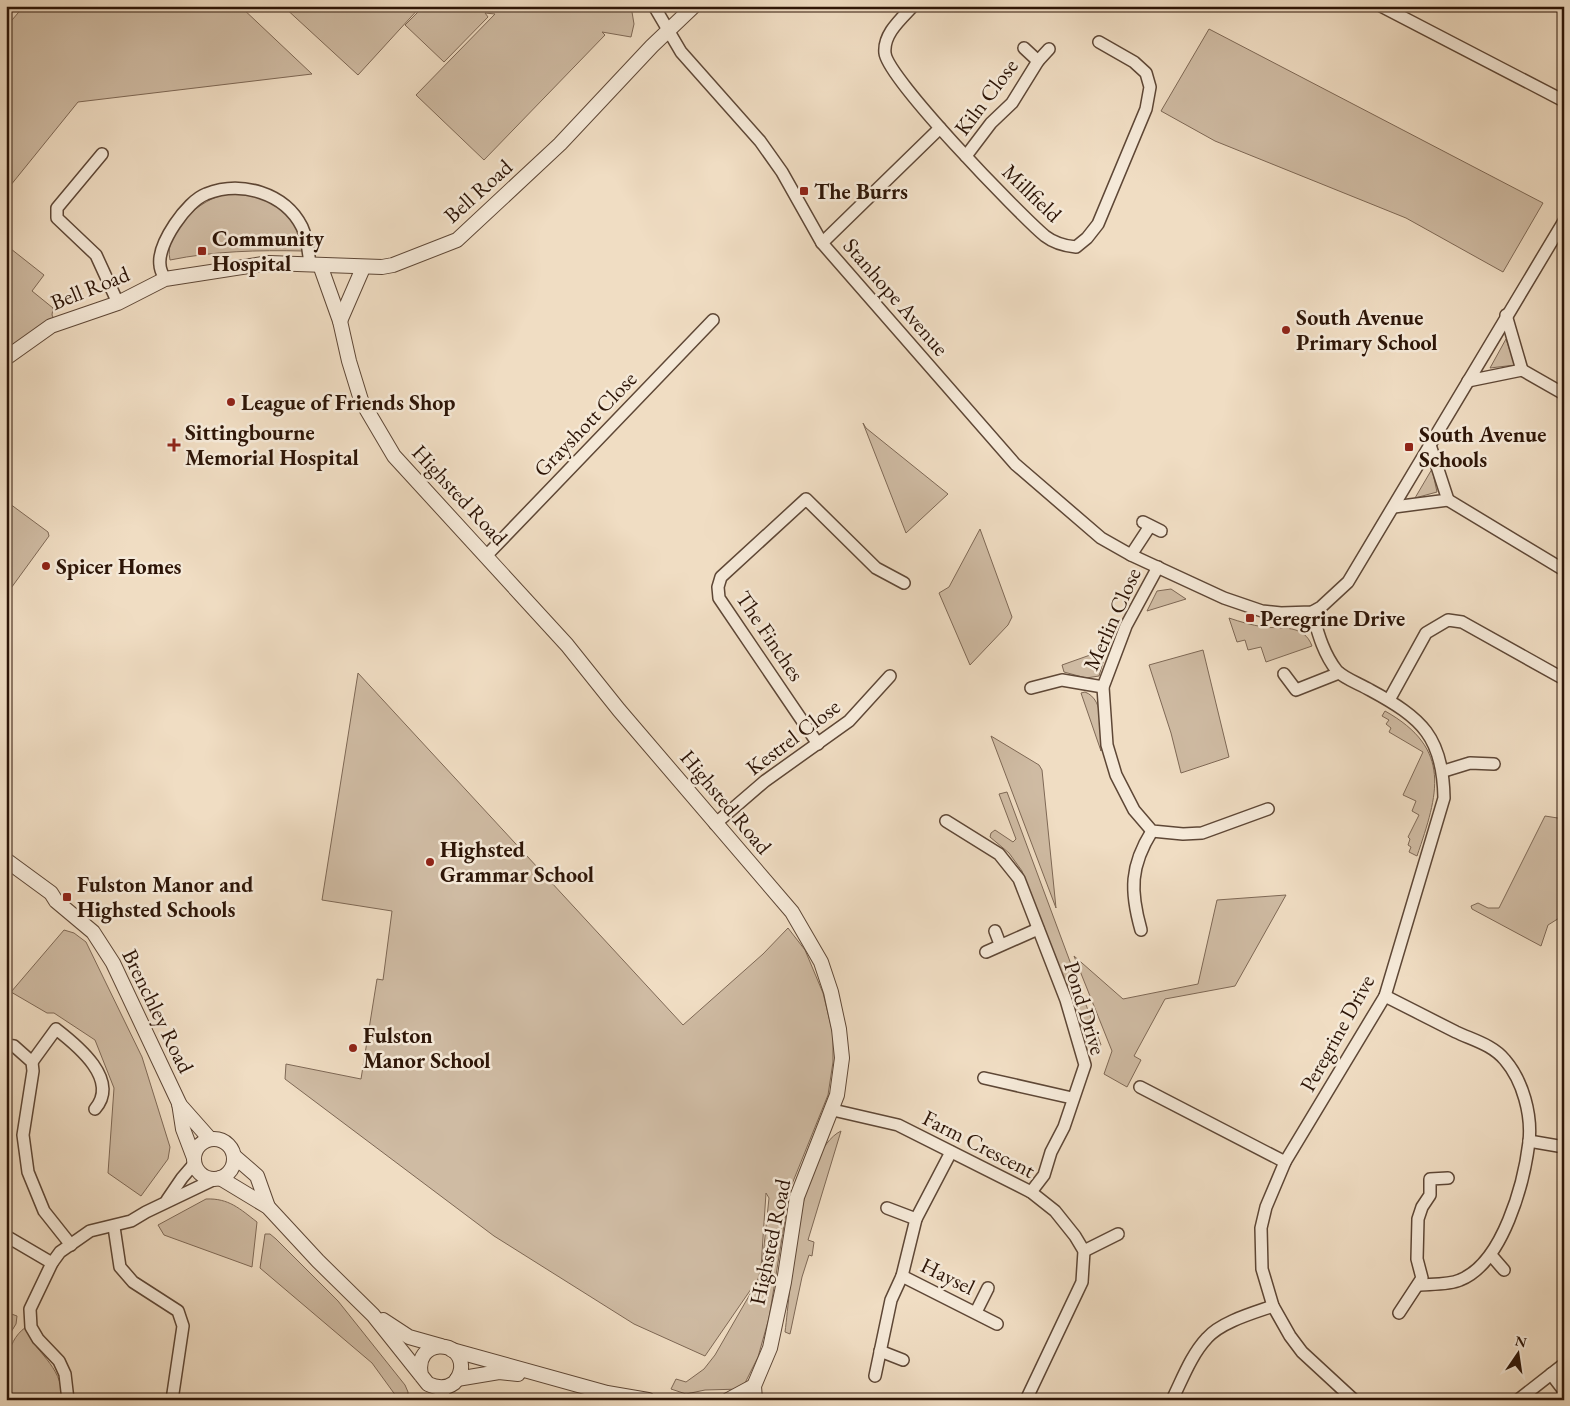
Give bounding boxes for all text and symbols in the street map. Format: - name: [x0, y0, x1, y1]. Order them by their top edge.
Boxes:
- street label: Kiln Close: [948, 52, 1025, 141]
- street label: Bell Road: [438, 152, 519, 229]
- street label: Millfield: [996, 158, 1069, 229]
- place label: The Burrs: [814, 177, 908, 206]
- marker: The Burrs: [798, 185, 810, 197]
- place label: Community Hospital: [212, 224, 324, 278]
- street label: Stanhope Avenue: [837, 232, 956, 362]
- marker: Community Hospital: [196, 245, 208, 257]
- street label: Bell Road: [46, 259, 134, 317]
- place label: South Avenue Primary School: [1296, 303, 1438, 357]
- marker: South Avenue Primary School: [1280, 324, 1292, 336]
- street label: Grayshott Close: [527, 364, 643, 483]
- place label: League of Friends Shop: [241, 388, 455, 417]
- marker: League of Friends Shop: [225, 396, 237, 408]
- place label: Sittingbourne Memorial Hospital: [185, 418, 359, 472]
- place label: South Avenue Schools: [1419, 420, 1546, 474]
- marker: Sittingbourne Memorial Hospital: [167, 438, 181, 452]
- street label: Highsted Road: [406, 438, 515, 552]
- marker: South Avenue Schools: [1403, 441, 1415, 453]
- place label: Spicer Homes: [56, 552, 182, 581]
- marker: Spicer Homes: [40, 560, 52, 572]
- street label: Merlin Close: [1076, 563, 1148, 675]
- street label: The Finches: [729, 585, 811, 687]
- place label: Peregrine Drive: [1260, 604, 1405, 633]
- marker: Peregrine Drive: [1244, 612, 1256, 624]
- street label: Kestrel Close: [740, 692, 846, 782]
- street label: Highsted Road: [674, 744, 779, 861]
- place label: Highsted Grammar School: [440, 835, 594, 889]
- marker: Highsted Grammar School: [424, 856, 436, 868]
- place label: Fulston Manor and Highsted Schools: [77, 870, 253, 924]
- marker: Fulston Manor and Highsted Schools: [61, 891, 73, 903]
- street label: Brenchley Road: [115, 944, 201, 1079]
- street label: Pond Drive: [1057, 958, 1113, 1059]
- street label: Peregrine Drive: [1293, 969, 1381, 1097]
- place label: Fulston Manor School: [363, 1021, 491, 1075]
- marker: Fulston Manor School: [347, 1042, 359, 1054]
- street label: Farm Crescent: [918, 1103, 1040, 1185]
- street label: Highsted Road: [743, 1176, 798, 1308]
- street label: Haysel: [916, 1250, 980, 1302]
- north arrow: [1492, 1328, 1542, 1378]
- text: N: [1513, 1331, 1529, 1352]

